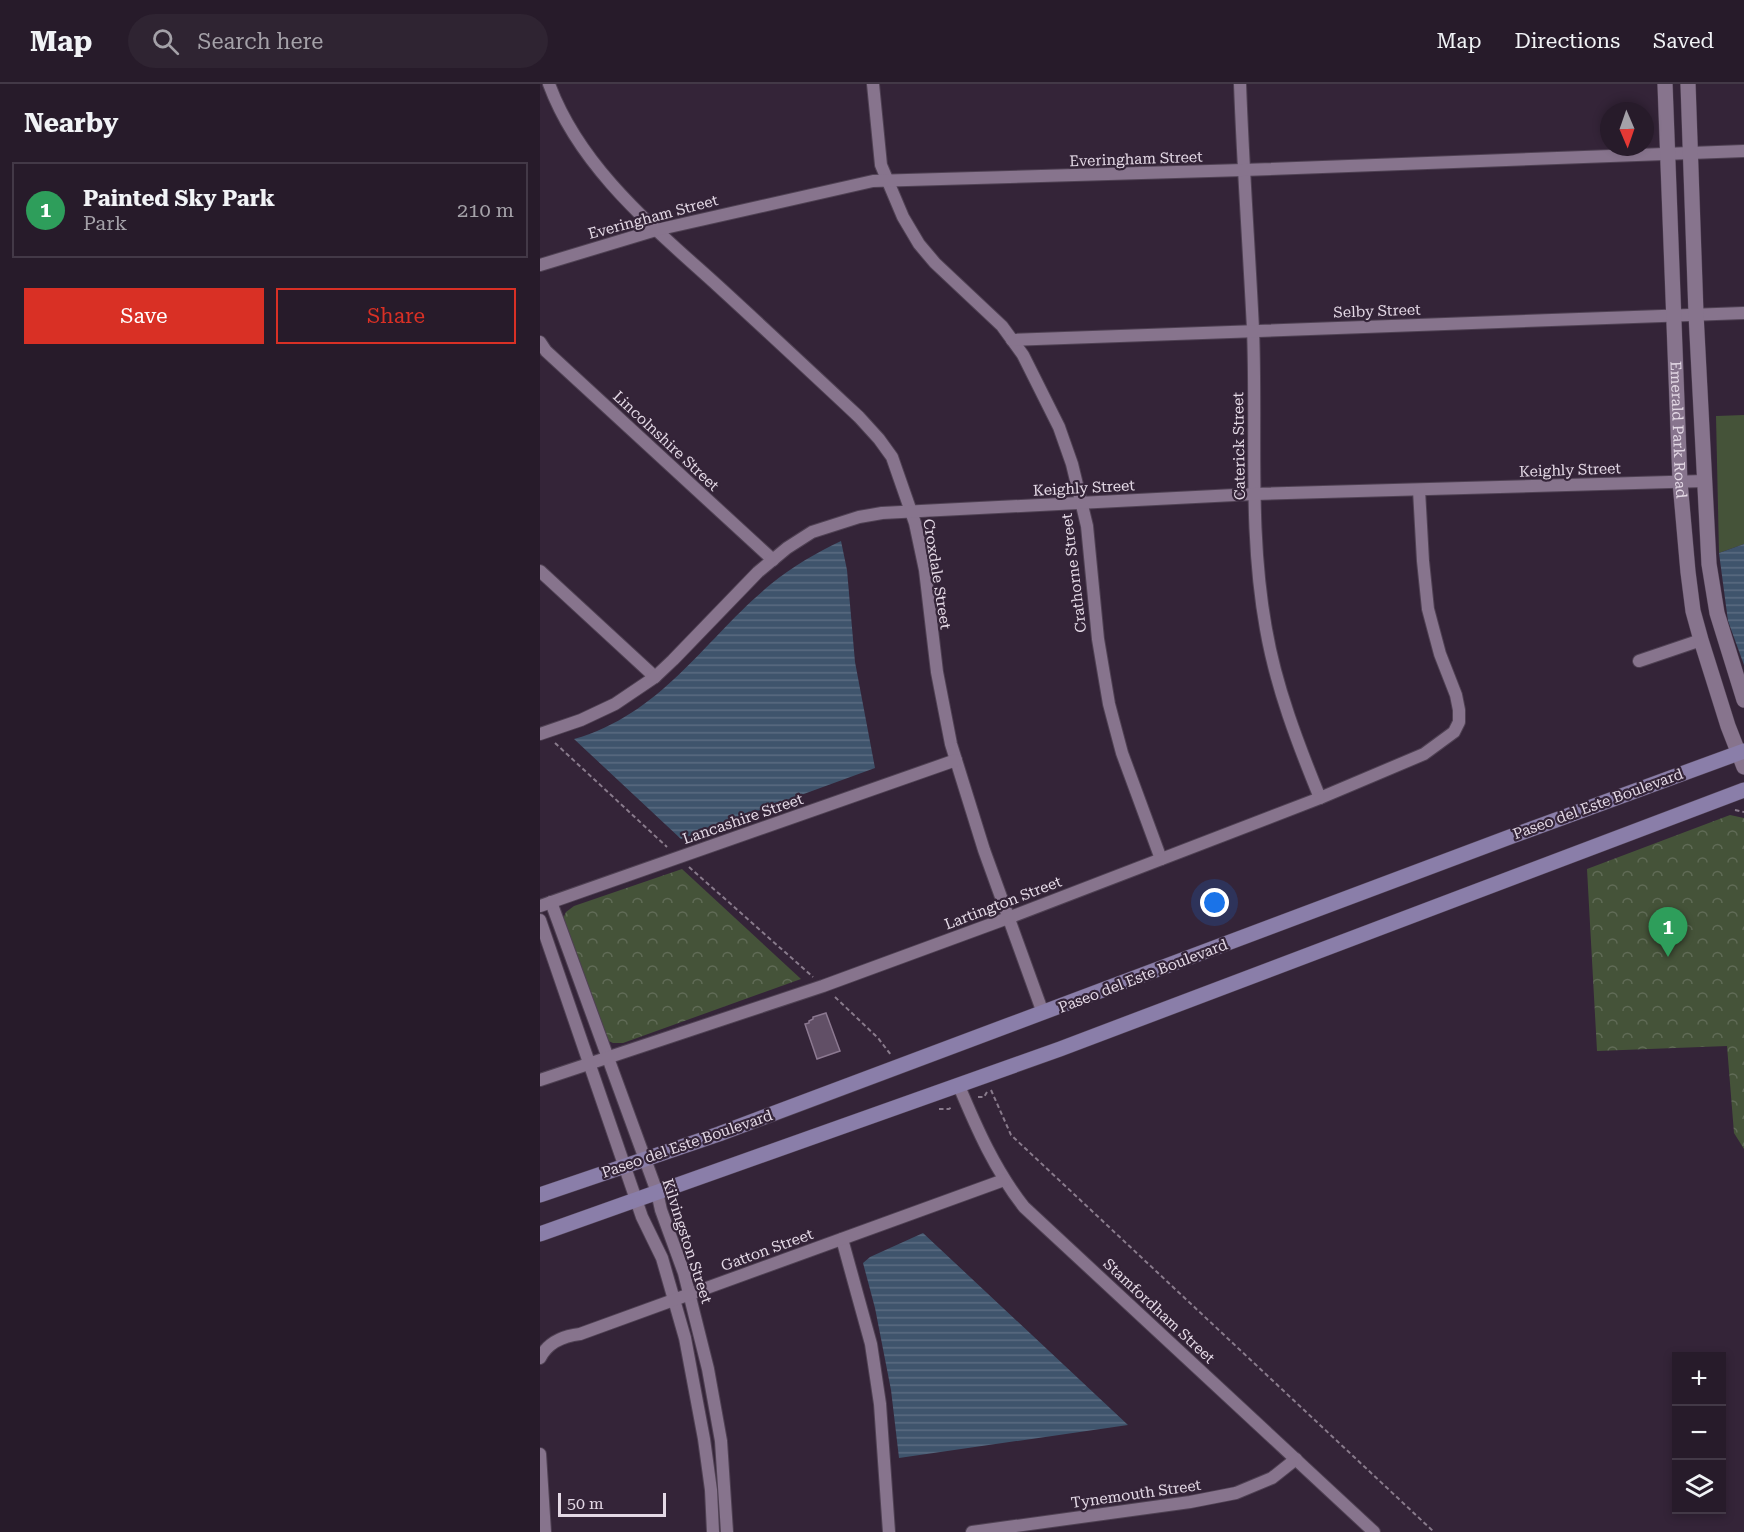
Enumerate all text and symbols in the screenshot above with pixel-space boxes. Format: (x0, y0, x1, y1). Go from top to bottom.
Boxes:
search box (128, 14, 548, 68)
text: Map (30, 25, 92, 58)
icon: search (149, 25, 182, 58)
text: Search here (197, 29, 323, 54)
text: Map (1437, 29, 1481, 53)
text: Directions (1514, 29, 1620, 53)
text: Saved (1653, 29, 1714, 53)
north arrow (1600, 102, 1654, 156)
text: Nearby (24, 108, 118, 138)
street label: Everingham Street (1069, 148, 1203, 170)
text: Painted Sky Park (83, 186, 275, 211)
street label: Everingham Street (586, 191, 720, 243)
text: 1 (40, 198, 51, 222)
text: 210 m (457, 198, 514, 222)
text: Park (83, 211, 127, 235)
button: Save (24, 288, 264, 344)
button: Share (276, 288, 516, 344)
street label: Selby Street (1333, 300, 1421, 322)
street label: Emerald Park Road (1666, 361, 1690, 500)
street label: Lincolnshire Street (609, 387, 723, 495)
street label: Caterick Street (1229, 391, 1249, 500)
street label: Keighly Street (1519, 459, 1622, 481)
street label: Keighly Street (1033, 476, 1136, 500)
street label: Crathorne Street (1058, 512, 1090, 634)
street label: Croxdale Street (919, 517, 955, 631)
street label: Paseo del Este Boulevard (1510, 765, 1686, 843)
street label: Lancashire Street (680, 790, 806, 848)
street label: Lartington Street (942, 872, 1064, 934)
your location (1200, 888, 1229, 917)
pin: 1 (1648, 908, 1688, 957)
street label: Paseo del Este Boulevard (1056, 935, 1231, 1017)
street label: Paseo del Este Boulevard (599, 1106, 775, 1182)
street label: Kilvingston Street (658, 1176, 716, 1306)
street label: Gatton Street (718, 1225, 816, 1275)
street label: Stamfordham Street (1100, 1255, 1219, 1367)
map controls (1672, 1352, 1726, 1514)
button: + (1672, 1352, 1726, 1406)
button: − (1672, 1406, 1726, 1460)
button: layers (1672, 1460, 1726, 1514)
street label: Tynemouth Street (1070, 1476, 1203, 1512)
scale bar (558, 1490, 666, 1518)
text: 50 m (567, 1494, 604, 1513)

